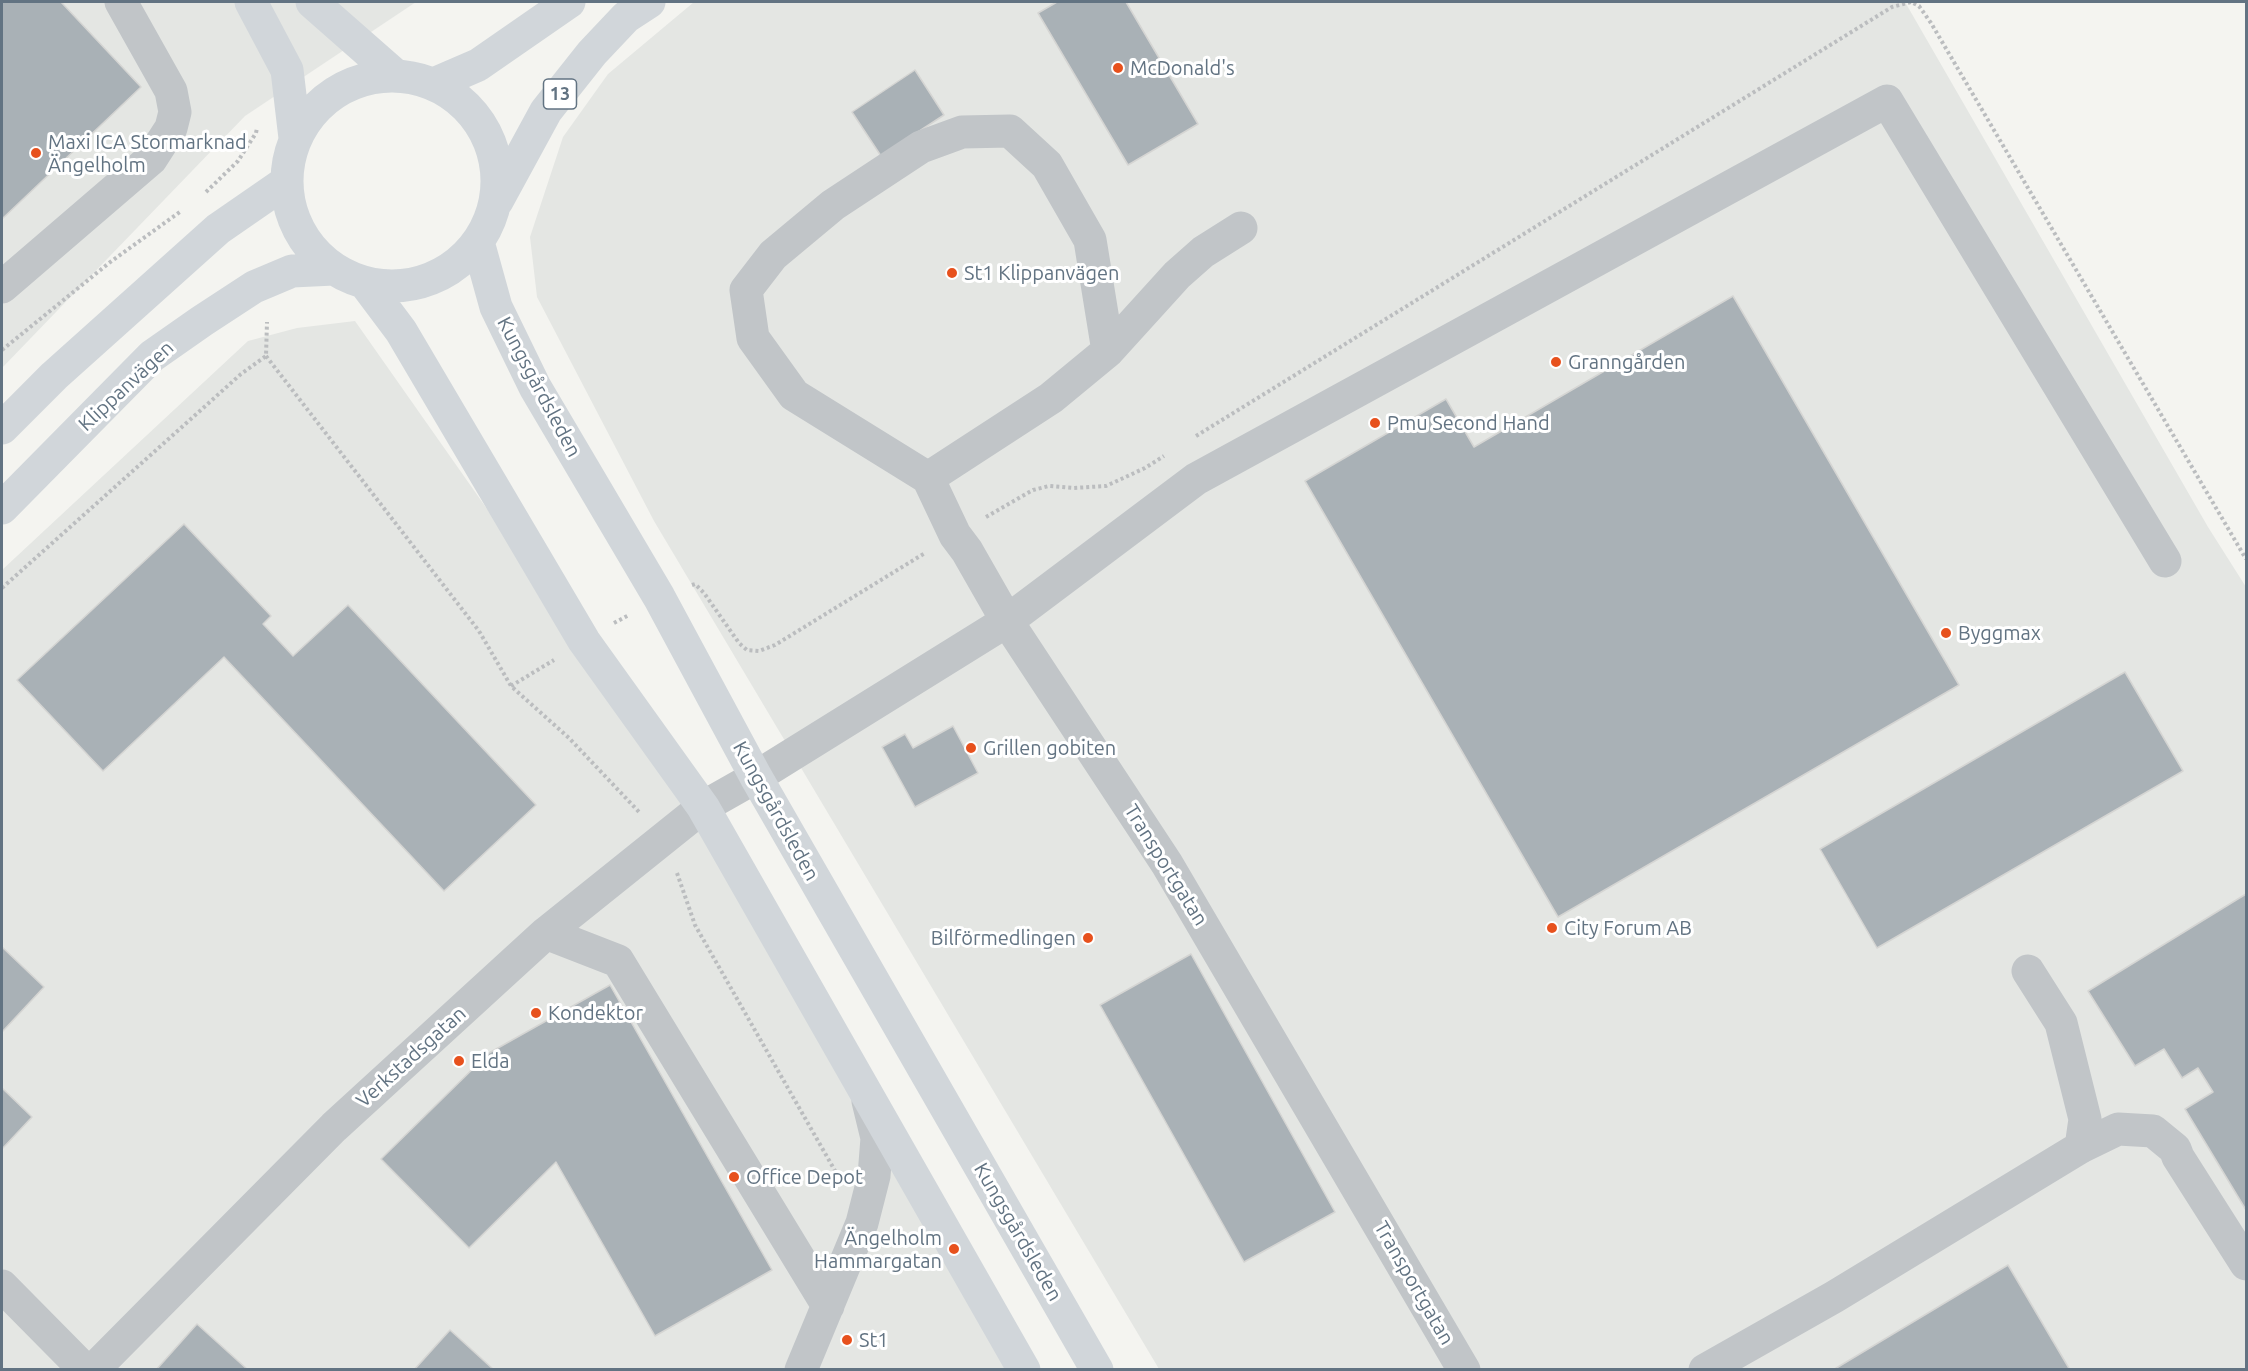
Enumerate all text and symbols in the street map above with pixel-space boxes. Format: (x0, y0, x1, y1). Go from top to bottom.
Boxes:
place label: McDonald's (1130, 56, 1235, 80)
marker: McDonald's (1111, 61, 1125, 75)
road number: 13 (544, 79, 576, 109)
place label: Maxi ICA Stormarknad Ängelholm (48, 130, 247, 177)
marker: Maxi ICA Stormarknad Ängelholm (29, 146, 43, 160)
place label: St1 Klippanvägen (964, 261, 1120, 285)
marker: St1 Klippanvägen (945, 266, 959, 280)
street label: Kungsgårdsleden (492, 313, 586, 461)
street label: Klippanvägen (73, 336, 179, 436)
place label: Granngården (1568, 350, 1685, 374)
marker: Granngården (1549, 355, 1563, 369)
place label: Pmu Second Hand (1387, 411, 1550, 435)
marker: Pmu Second Hand (1368, 416, 1382, 430)
place label: Byggmax (1958, 621, 2041, 645)
marker: Byggmax (1939, 626, 1953, 640)
place label: Grillen gobiten (983, 736, 1116, 760)
street label: Kungsgårdsleden (728, 737, 824, 885)
marker: Grillen gobiten (964, 741, 978, 755)
street label: Transportgatan (1119, 800, 1213, 930)
place label: City Forum AB (1564, 916, 1692, 940)
marker: City Forum AB (1545, 921, 1559, 935)
place label: Bilförmedlingen (931, 926, 1076, 950)
marker: Bilförmedlingen (1081, 931, 1095, 945)
place label: Kondektor (548, 1001, 643, 1025)
street label: Verkstadsgatan (351, 1002, 471, 1112)
marker: Kondektor (529, 1006, 543, 1020)
place label: Elda (471, 1049, 509, 1073)
marker: Elda (452, 1054, 466, 1068)
street label: Kungsgårdsleden (969, 1159, 1067, 1305)
place label: Office Depot (746, 1165, 863, 1189)
marker: Office Depot (727, 1170, 741, 1184)
street label: Transportgatan (1369, 1217, 1459, 1349)
place label: Ängelholm Hammargatan (814, 1226, 942, 1273)
marker: Ängelholm Hammargatan (947, 1242, 961, 1256)
place label: St1 (859, 1328, 889, 1352)
marker: St1 (840, 1333, 854, 1347)

